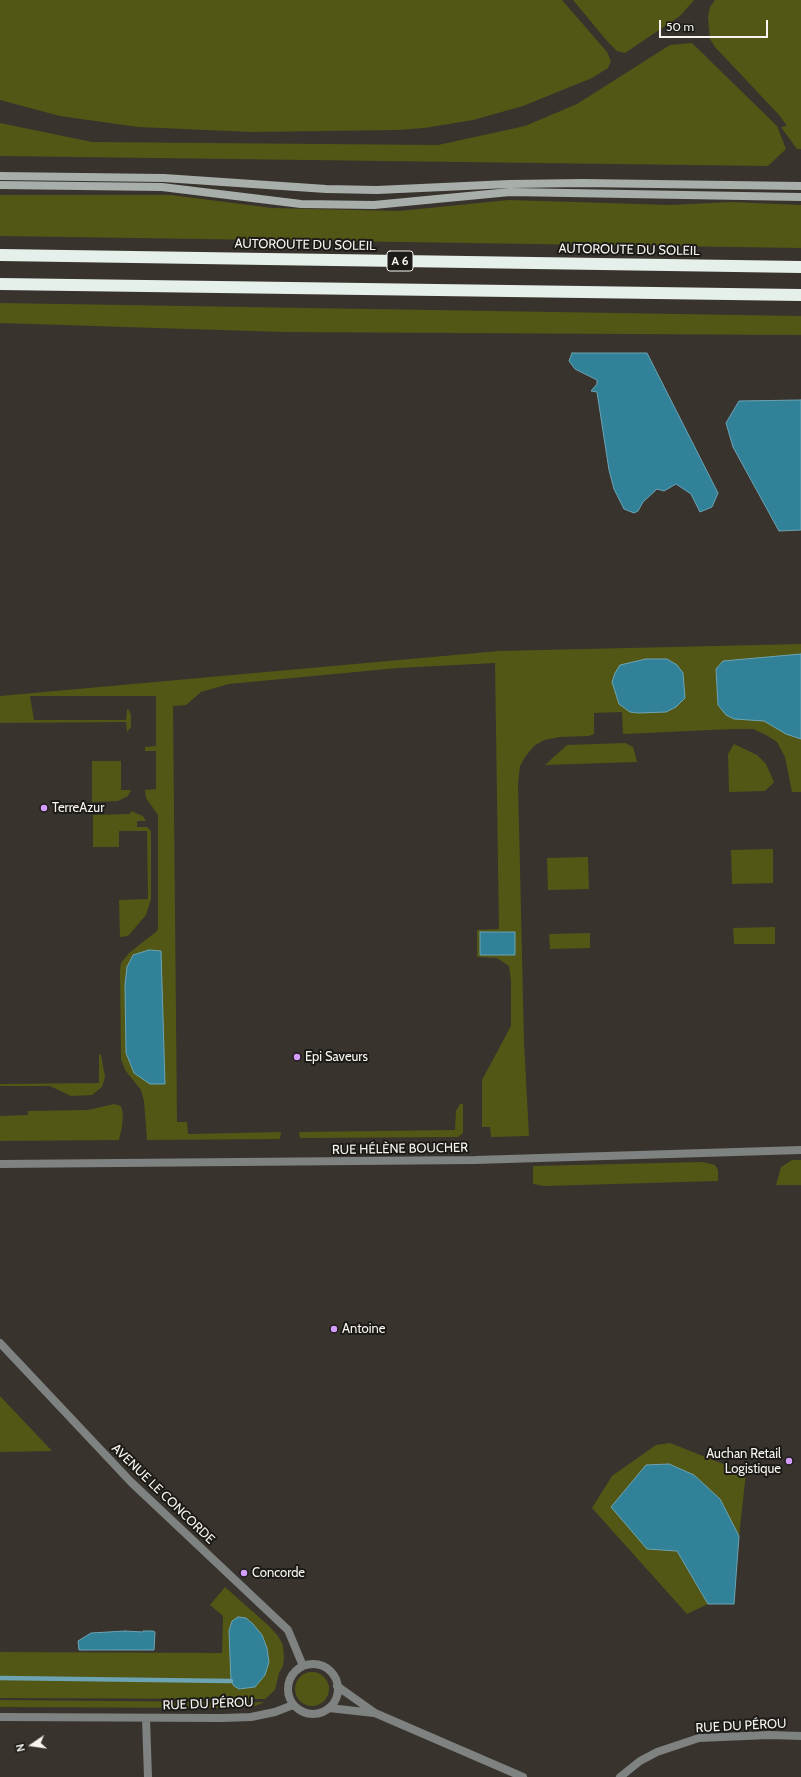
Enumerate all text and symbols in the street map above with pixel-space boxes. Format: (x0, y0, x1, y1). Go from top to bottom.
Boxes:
scale bar (661, 12, 770, 38)
text: 50 m (666, 19, 694, 34)
street label: AUTOROUTE DU SOLEIL (234, 236, 376, 254)
street label: AUTOROUTE DU SOLEIL (558, 241, 700, 259)
road number: A 6 (387, 251, 413, 271)
place label: TerreAzur (52, 800, 104, 816)
marker: TerreAzur (39, 803, 49, 813)
place label: Epi Saveurs (305, 1049, 368, 1065)
marker: Epi Saveurs (292, 1052, 302, 1062)
street label: RUE HÉLÈNE BOUCHER (332, 1140, 468, 1158)
place label: Antoine (342, 1321, 385, 1337)
marker: Antoine (329, 1324, 339, 1334)
street label: AVENUE LE CONCORDE (108, 1441, 218, 1547)
place label: Auchan Retail Logistique (706, 1446, 781, 1477)
marker: Auchan Retail Logistique (784, 1456, 794, 1466)
place label: Concorde (252, 1565, 305, 1581)
marker: Concorde (239, 1568, 249, 1578)
street label: RUE DU PÉROU (162, 1695, 254, 1713)
street label: RUE DU PÉROU (695, 1716, 787, 1736)
north arrow (12, 1725, 52, 1765)
text: N (13, 1742, 28, 1753)

